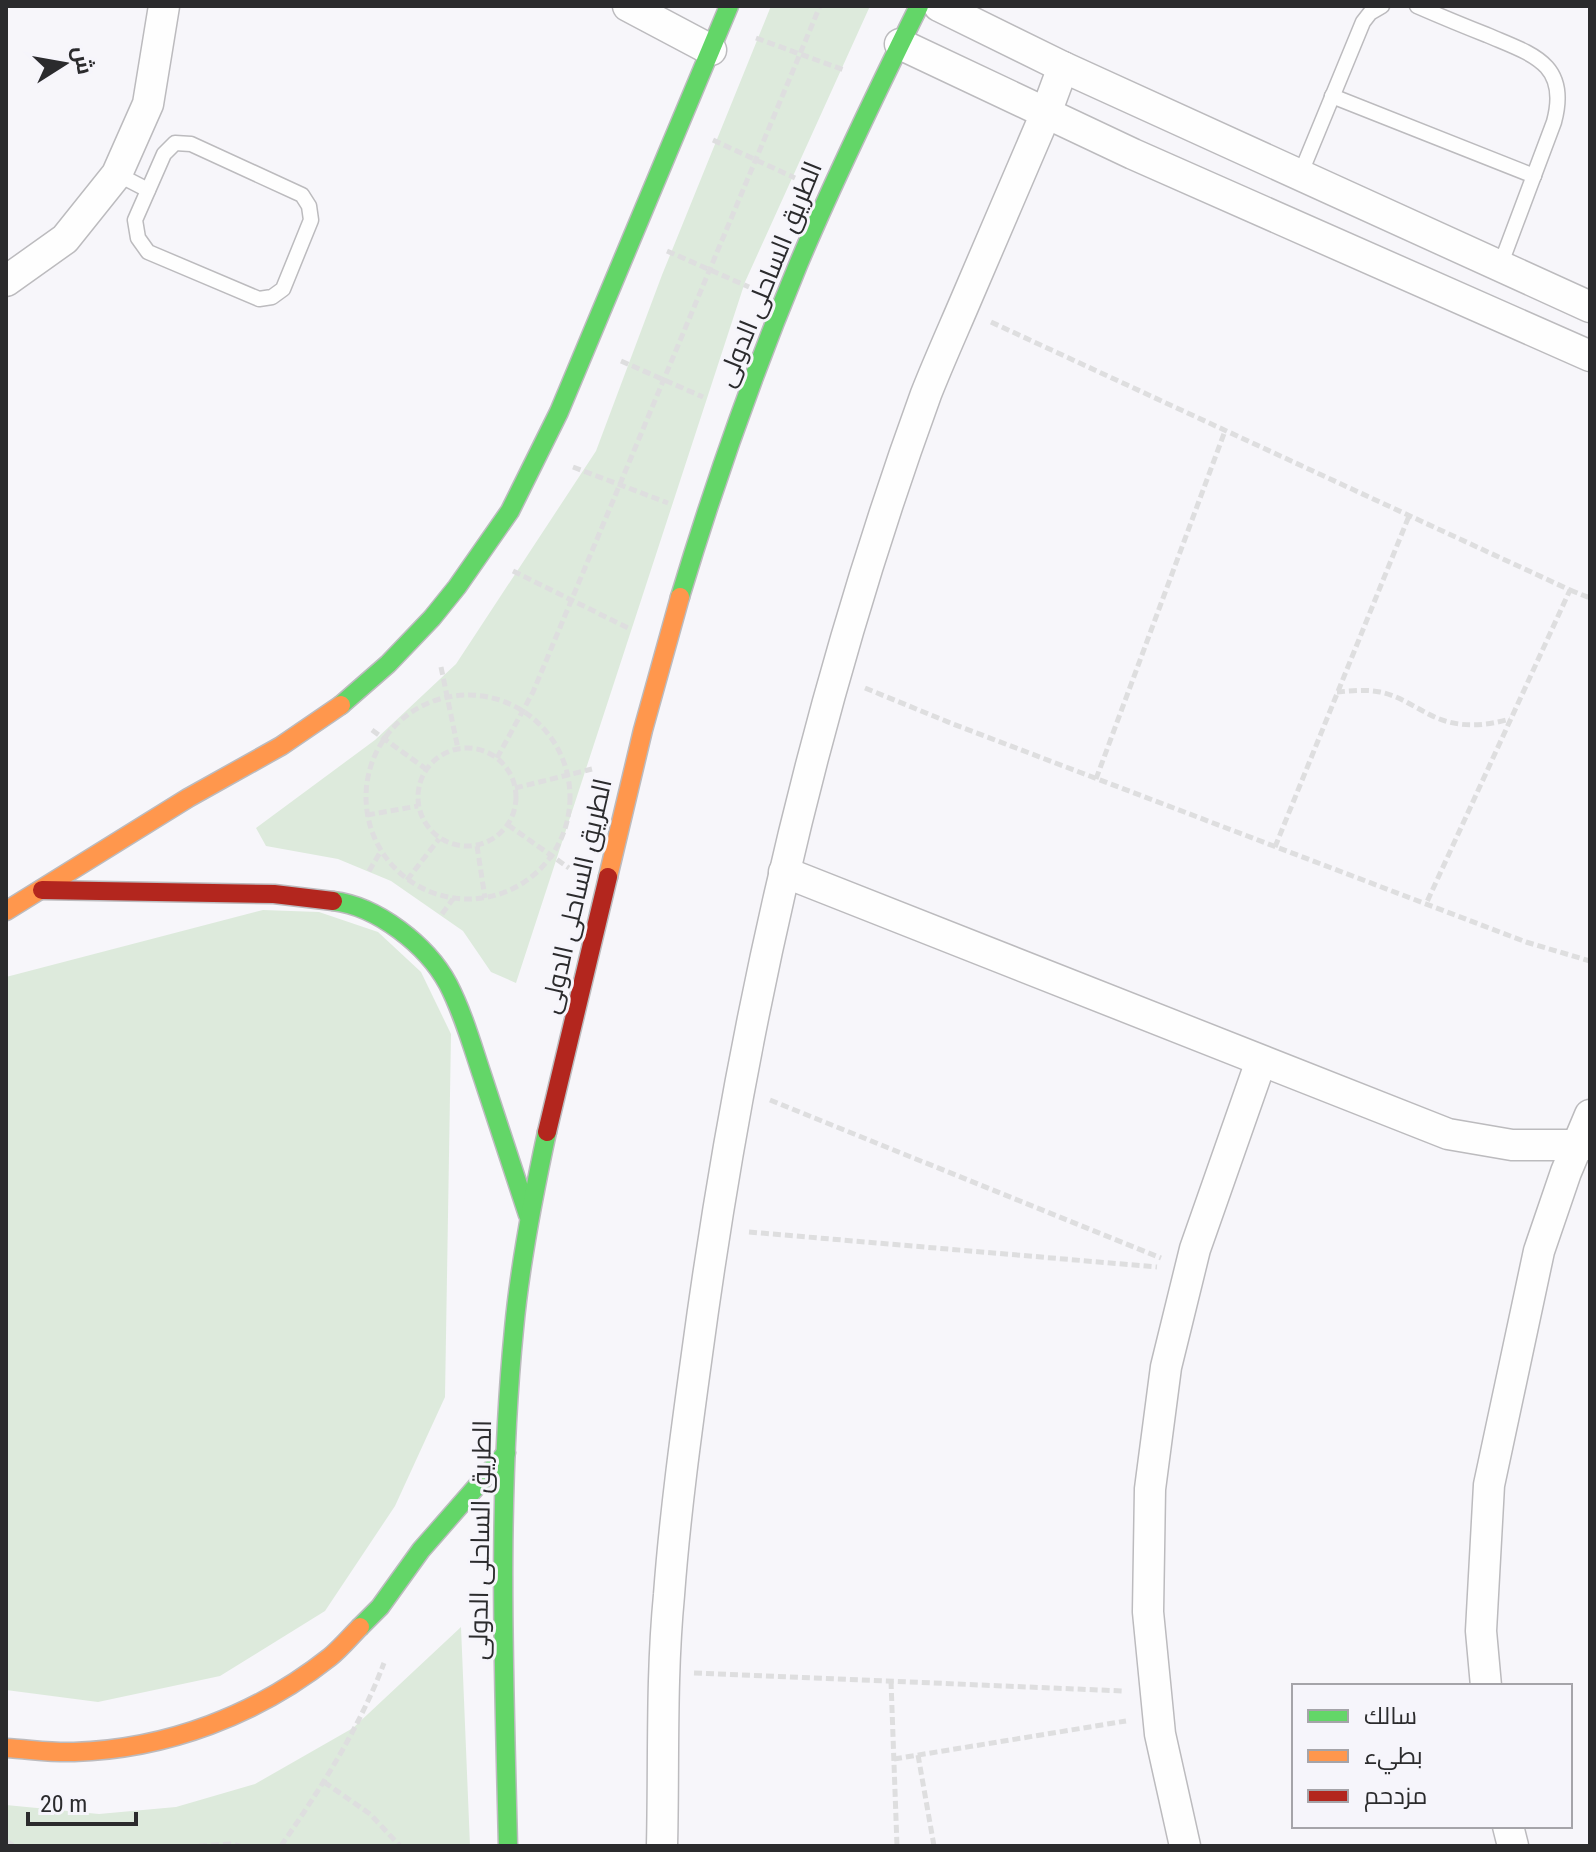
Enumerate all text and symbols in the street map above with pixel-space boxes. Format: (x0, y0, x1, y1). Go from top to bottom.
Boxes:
north arrow (24, 24, 104, 104)
text: ش (67, 44, 98, 77)
street label: الطريق الساحلى الدولى (710, 157, 829, 391)
street label: الطريق الساحلى الدولى (534, 776, 619, 1017)
street label: الطريق الساحلى الدولى (463, 1420, 498, 1660)
legend (1292, 1684, 1572, 1828)
text: سالك (1364, 1702, 1417, 1730)
text: بطيء (1364, 1742, 1423, 1775)
scale bar (28, 1776, 136, 1826)
text: مزدحم (1364, 1782, 1427, 1812)
text: 20 m (40, 1790, 87, 1818)

